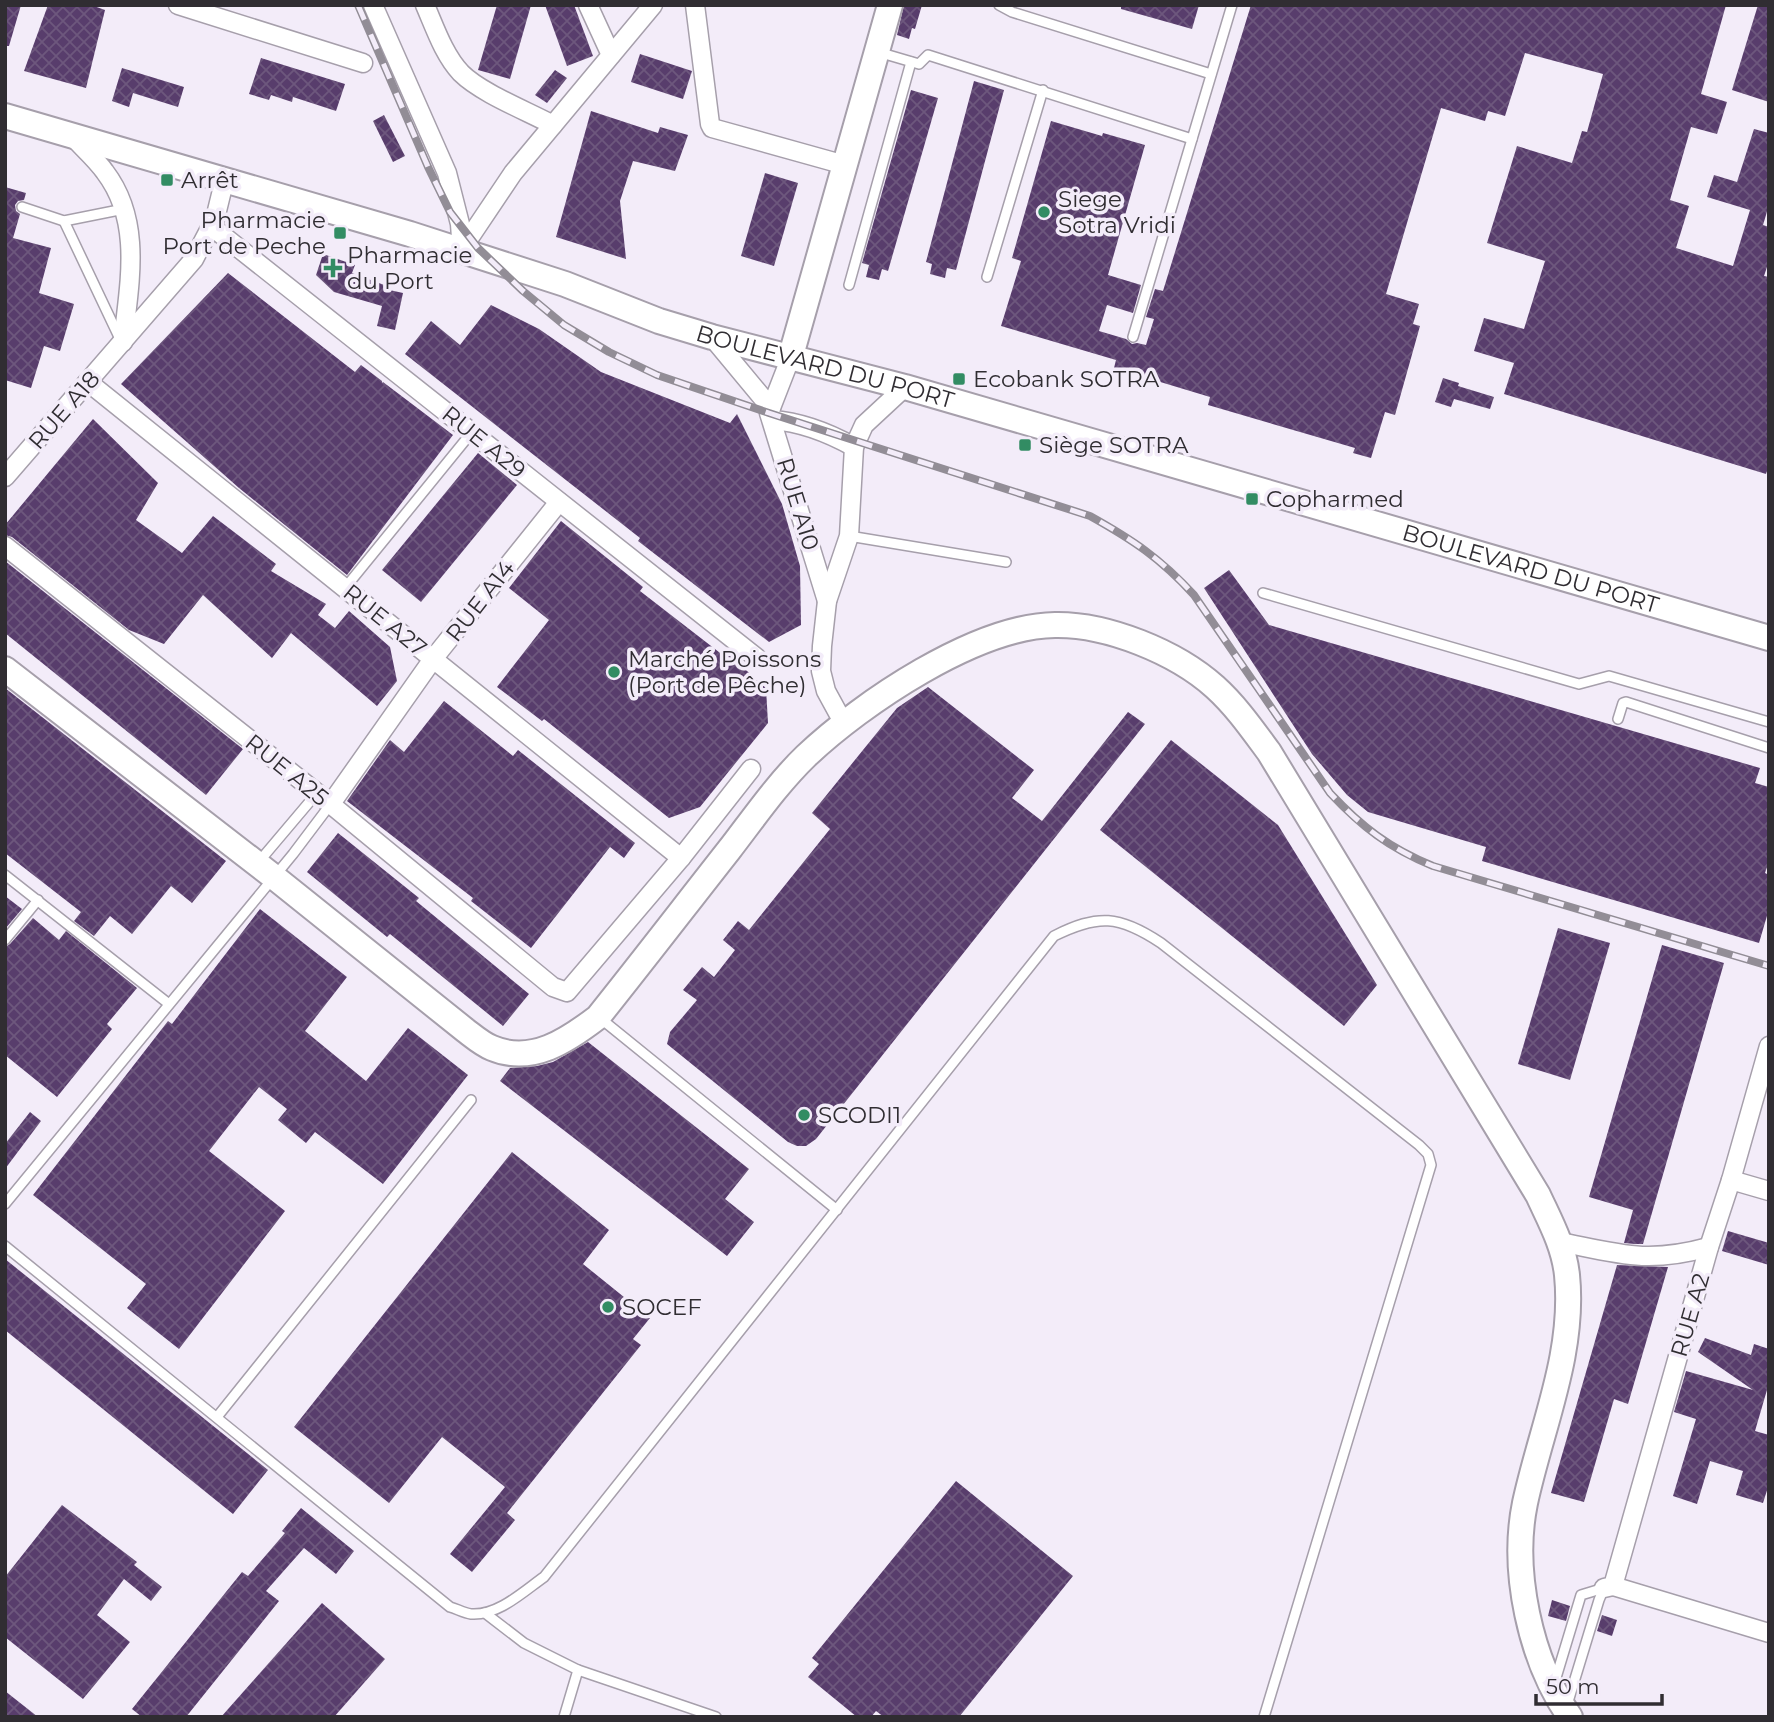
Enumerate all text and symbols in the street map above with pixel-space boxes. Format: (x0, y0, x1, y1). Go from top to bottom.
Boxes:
place label: Arrêt (181, 166, 239, 194)
marker: Arrêt (159, 172, 175, 188)
place label: Siege Sotra Vridi (1058, 185, 1176, 239)
marker: Siege Sotra Vridi (1036, 204, 1052, 220)
place label: Pharmacie Port de Peche (163, 206, 326, 260)
marker: Pharmacie Port de Peche (332, 225, 348, 241)
place label: Pharmacie du Port (347, 241, 473, 295)
marker: Pharmacie du Port (325, 260, 341, 276)
street label: BOULEVARD DU PORT (693, 319, 958, 415)
street label: RUE A18 (22, 365, 106, 455)
place label: Ecobank SOTRA (973, 365, 1160, 393)
marker: Ecobank SOTRA (951, 371, 967, 387)
street label: RUE A29 (436, 400, 532, 484)
place label: Siège SOTRA (1039, 431, 1189, 459)
marker: Siège SOTRA (1017, 437, 1033, 453)
street label: RUE A10 (771, 454, 825, 554)
place label: Copharmed (1266, 485, 1404, 513)
marker: Copharmed (1244, 491, 1260, 507)
street label: BOULEVARD DU PORT (1399, 518, 1663, 619)
street label: RUE A14 (440, 555, 520, 647)
street label: RUE A27 (338, 578, 432, 662)
place label: Marché Poissons (Port de Pêche) (628, 645, 821, 699)
marker: Marché Poissons (Port de Pêche) (606, 664, 622, 680)
street label: RUE A25 (240, 728, 334, 812)
place label: SCODI1 (818, 1101, 901, 1129)
marker: SCODI1 (796, 1107, 812, 1123)
street label: RUE A2 (1665, 1270, 1715, 1360)
place label: SOCEF (622, 1293, 702, 1321)
marker: SOCEF (600, 1299, 616, 1315)
scale bar (1536, 1662, 1662, 1706)
text: 50 m (1546, 1674, 1600, 1699)

